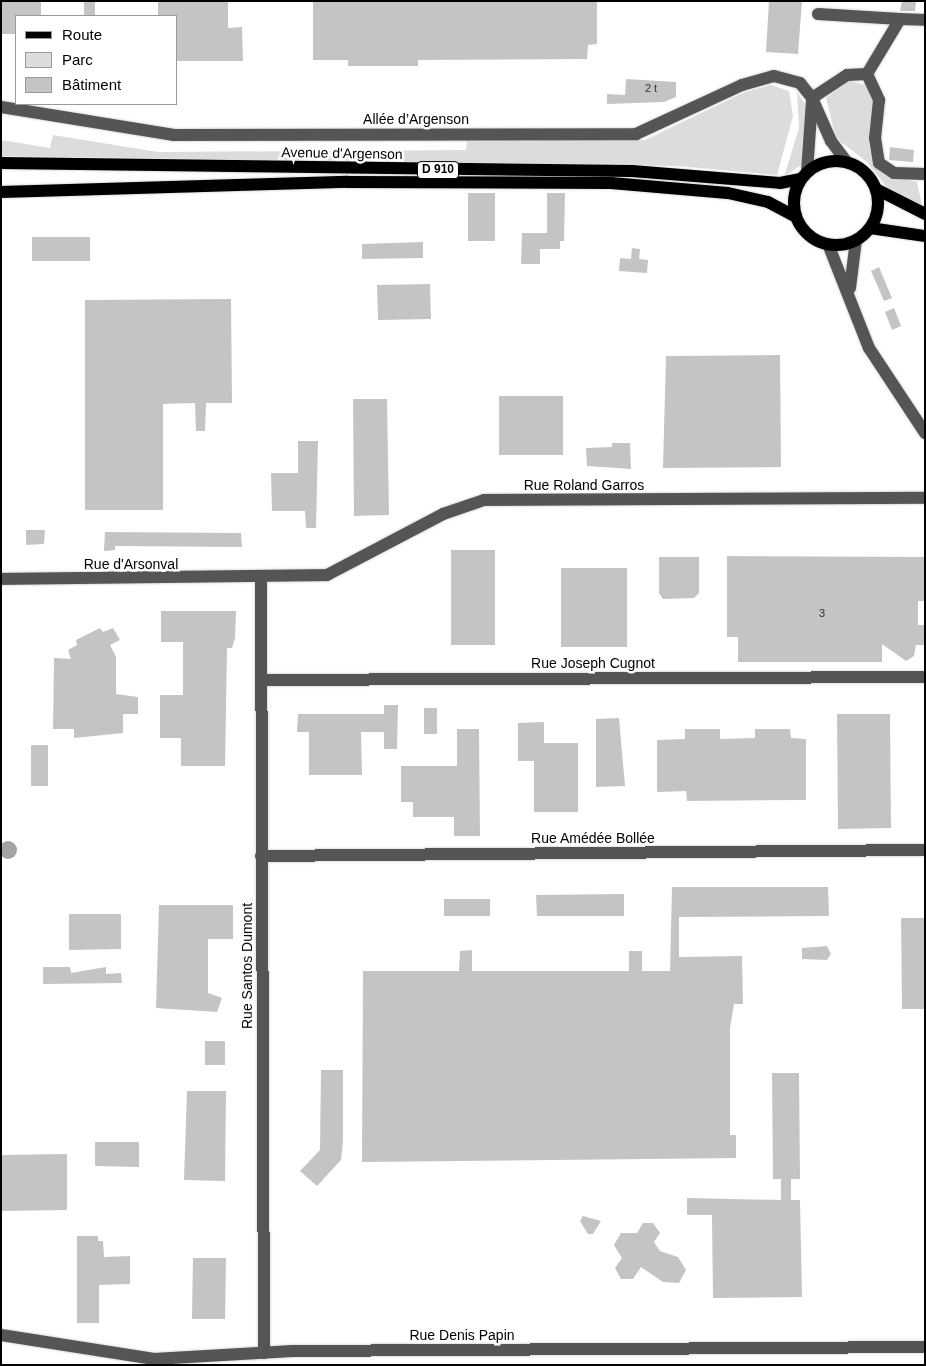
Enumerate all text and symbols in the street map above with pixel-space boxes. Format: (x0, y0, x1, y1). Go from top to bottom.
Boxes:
legend (15, 15, 178, 105)
text: Route (62, 26, 102, 43)
text: Parc (62, 51, 93, 68)
text: Bâtiment (62, 76, 121, 93)
house number: 2 t (645, 81, 657, 95)
street label: Allée d’Argenson (363, 111, 469, 127)
street label: Avenue d'Argenson (281, 144, 403, 162)
road number: D 910 (417, 160, 459, 180)
street label: Rue Roland Garros (524, 477, 644, 493)
street label: Rue d'Arsonval (84, 556, 178, 572)
house number: 3 (819, 606, 825, 620)
street label: Rue Joseph Cugnot (531, 655, 655, 671)
street label: Rue Amédée Bollée (531, 830, 655, 846)
street label: Rue Santos Dumont (239, 903, 255, 1029)
street label: Rue Denis Papin (409, 1327, 515, 1343)

